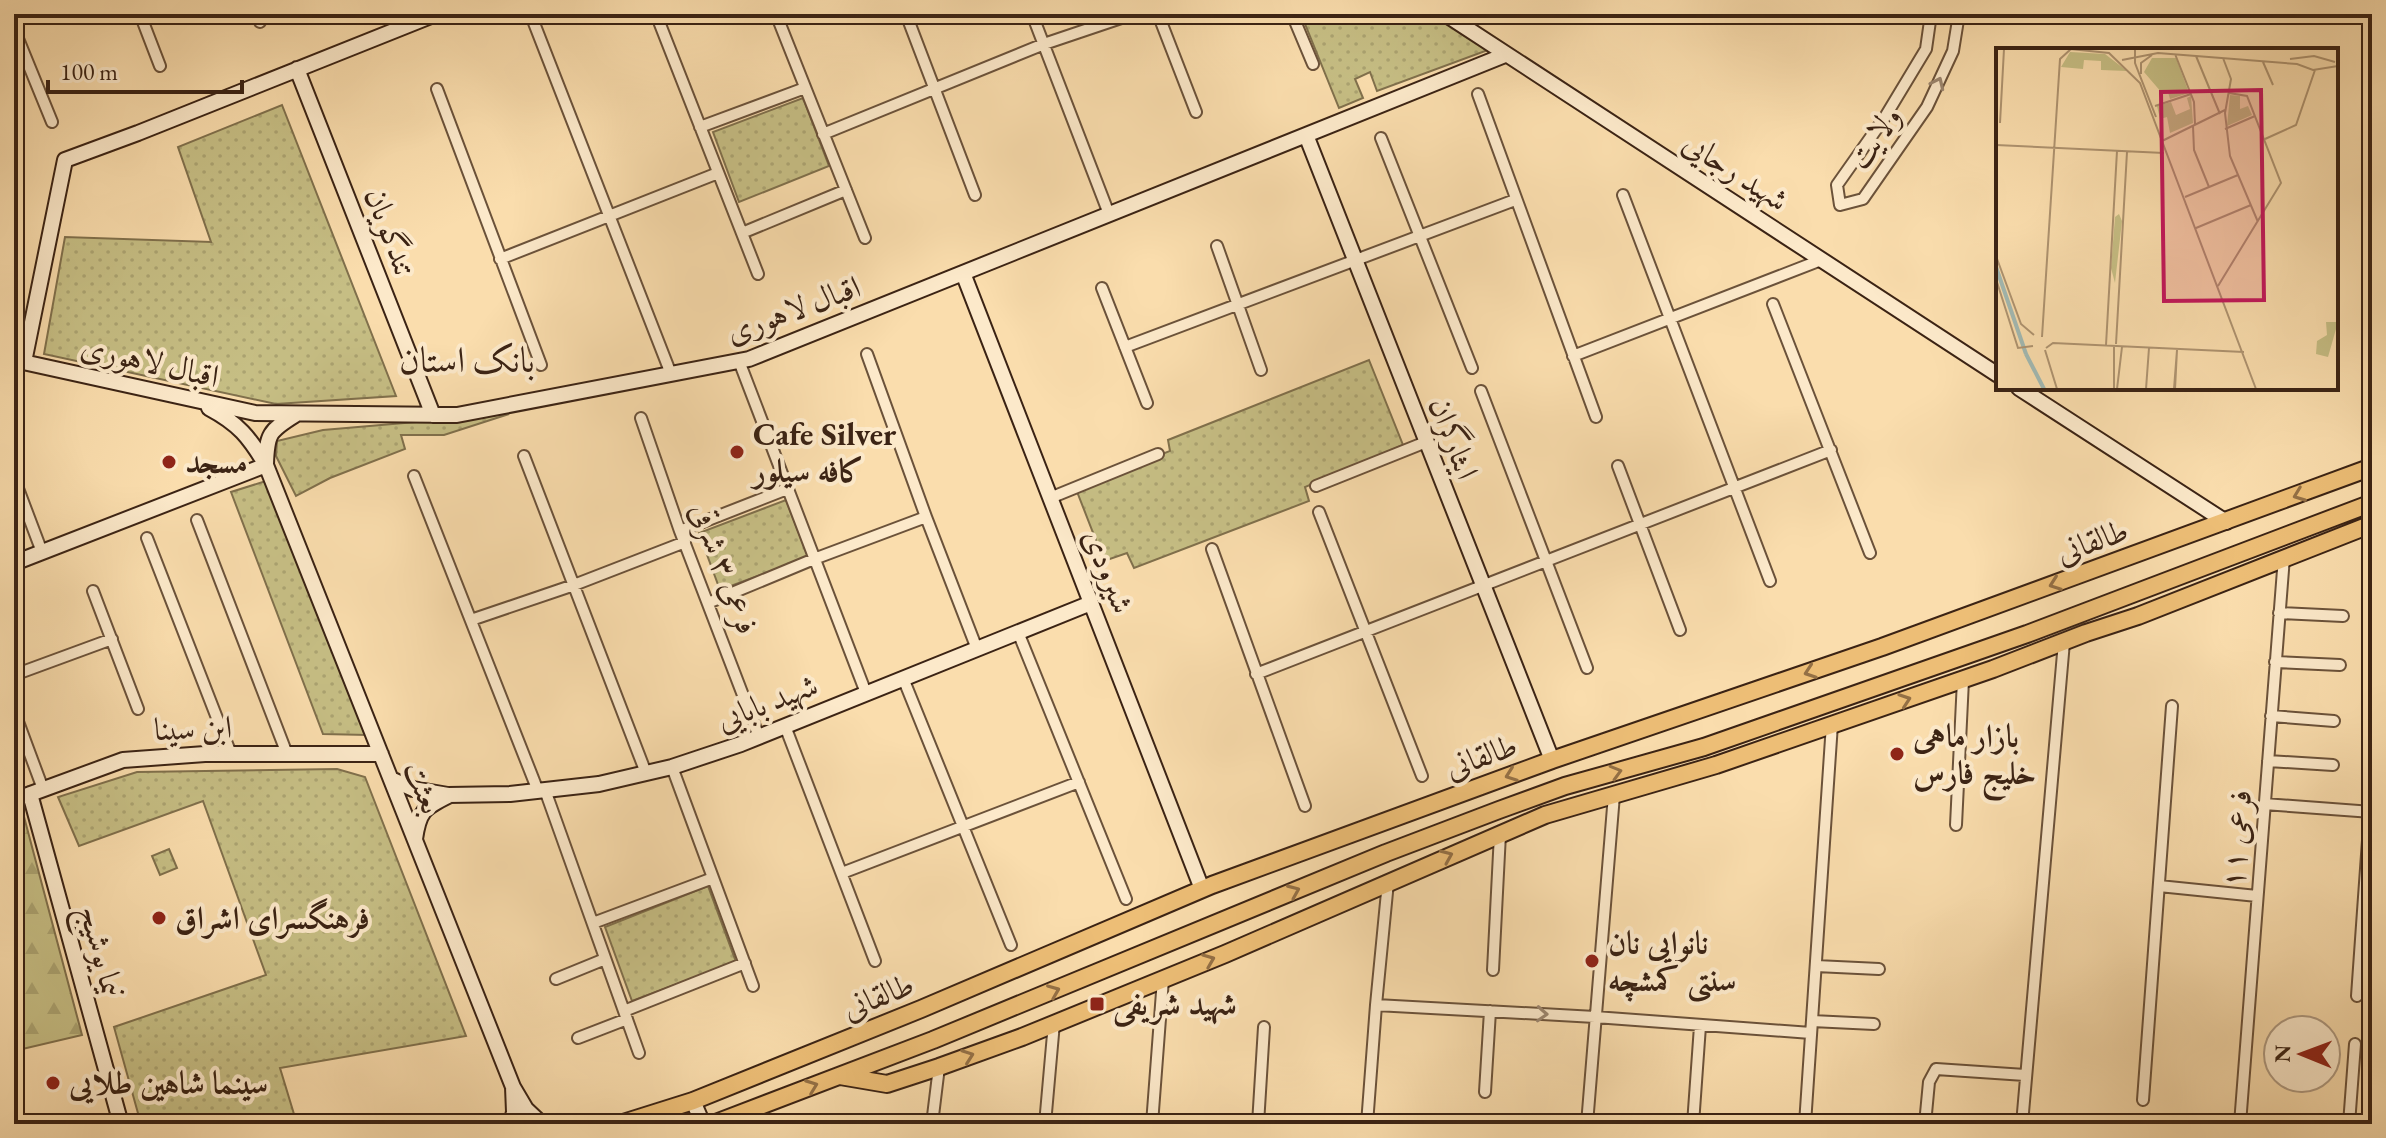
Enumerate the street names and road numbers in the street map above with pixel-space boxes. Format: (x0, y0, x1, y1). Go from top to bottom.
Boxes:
street label: ولایت (1837, 97, 1911, 177)
street label: شهید رجایی (1675, 121, 1797, 221)
street label: تندگویان (355, 181, 427, 283)
street label: اقبال لاهوری (720, 265, 866, 353)
street label: اقبال لاهوری (77, 325, 223, 397)
street label: ایثارگران (1419, 391, 1489, 485)
street label: فرعی ۳ شرقی (681, 496, 769, 640)
street label: طالقانی (2050, 509, 2134, 573)
street label: شیرودی (1074, 523, 1144, 619)
street label: شهید بابایی (710, 664, 824, 740)
street label: ابن سینا (153, 706, 233, 750)
street label: طالقانی (1439, 724, 1523, 788)
street label: بعثت (394, 754, 454, 820)
street label: فرعی ۱۱ (2211, 788, 2261, 890)
street label: نیما یوشیج (63, 900, 135, 1004)
street label: طالقانی (836, 963, 920, 1029)

